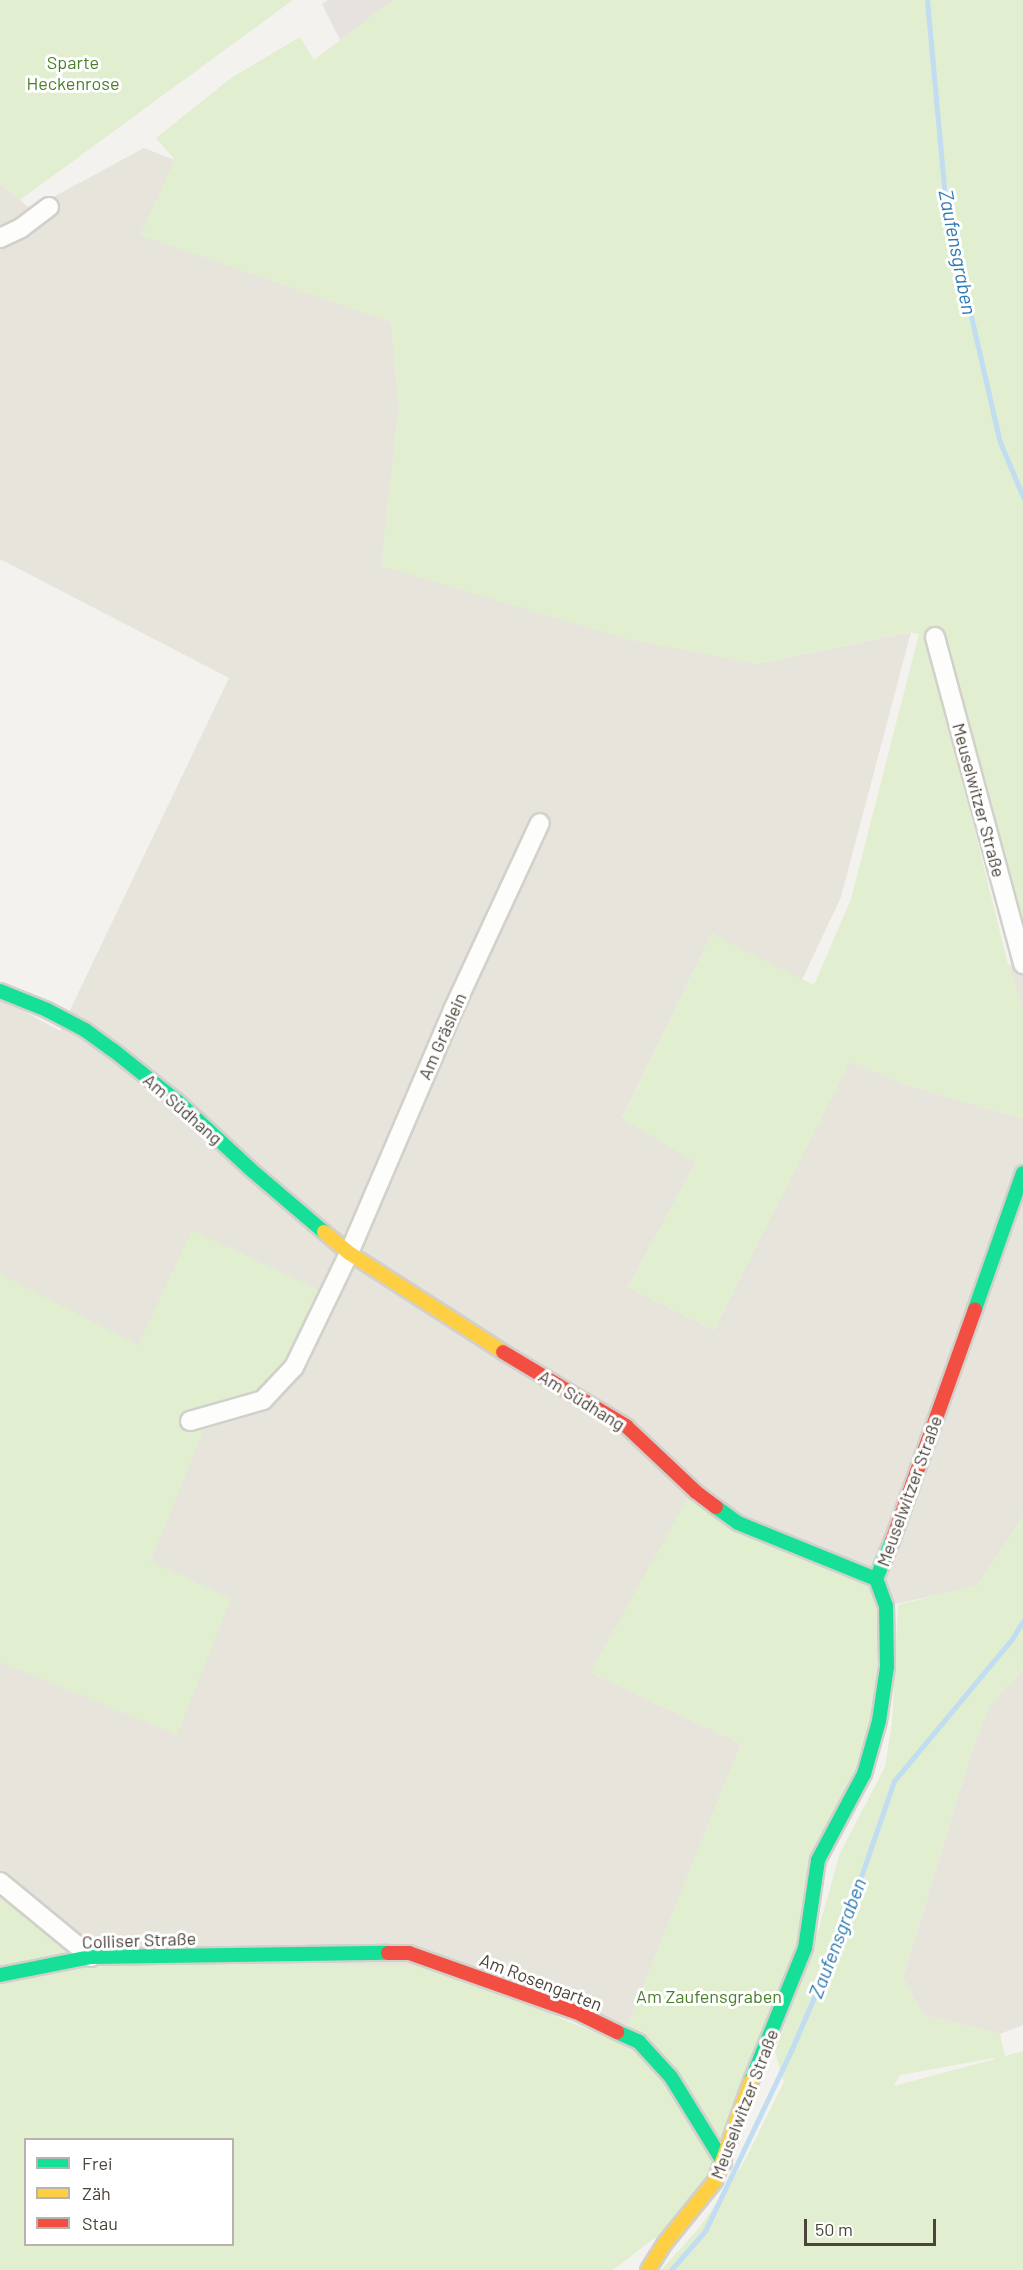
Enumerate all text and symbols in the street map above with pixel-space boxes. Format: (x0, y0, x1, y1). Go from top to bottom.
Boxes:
park label: Sparte Heckenrose (26, 52, 120, 94)
water label: Zaufensgraben (934, 187, 982, 317)
street label: Meuselwitzer Straße (948, 721, 1010, 879)
street label: Am Gräslein (413, 989, 471, 1083)
street label: Am Südhang (139, 1069, 227, 1149)
street label: Am Südhang (535, 1365, 629, 1435)
street label: Meuselwitzer Straße (872, 1413, 946, 1569)
water label: Zaufensgraben (803, 1875, 871, 2001)
street label: Colliser Straße (81, 1927, 197, 1953)
street label: Am Rosengarten (477, 1949, 605, 2015)
park label: Am Zaufensgraben (636, 1985, 782, 2007)
street label: Meuselwitzer Straße (705, 2026, 783, 2182)
legend (24, 2138, 234, 2246)
text: Frei (82, 2152, 113, 2174)
text: Zäh (82, 2182, 111, 2204)
scale bar (807, 2207, 939, 2245)
text: Stau (82, 2212, 118, 2234)
text: 50 m (815, 2218, 853, 2240)

